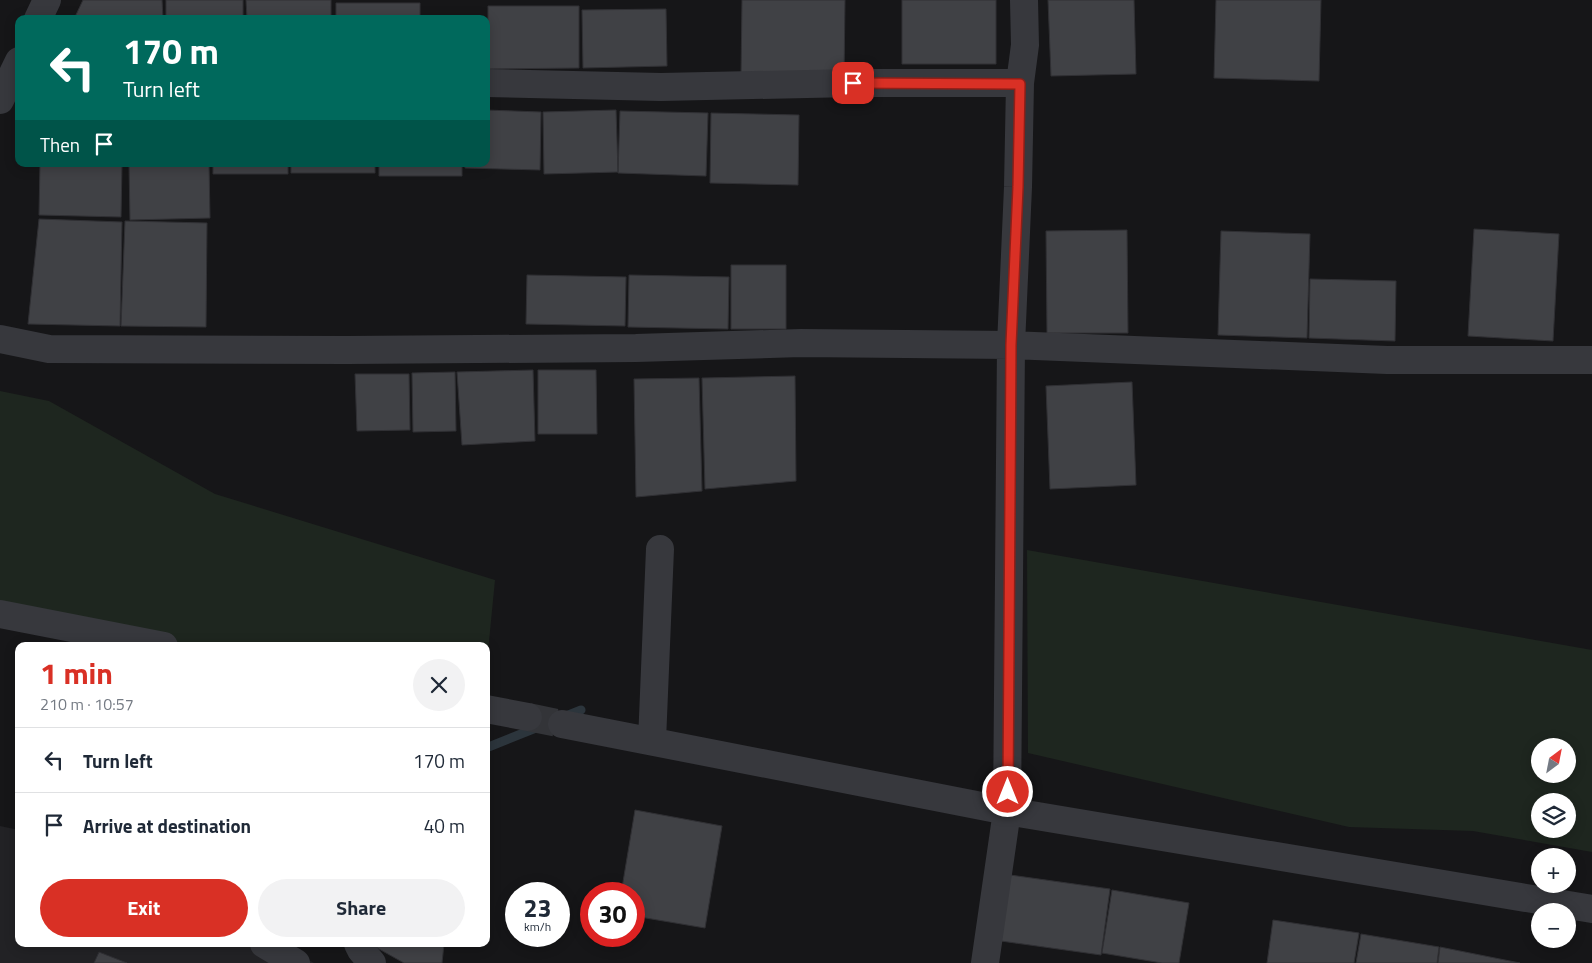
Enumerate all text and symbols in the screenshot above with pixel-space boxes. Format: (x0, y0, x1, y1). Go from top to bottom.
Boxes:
text: 170 m (123, 24, 219, 78)
icon: left (40, 35, 105, 100)
pin (832, 62, 874, 104)
icon: arrive (839, 69, 867, 97)
text: Turn left (123, 72, 200, 106)
text: Then (40, 130, 80, 159)
icon: arrive (90, 130, 118, 158)
text: 1 min (40, 650, 113, 696)
button: close (413, 659, 465, 711)
text: 210 m · 10:57 (40, 692, 134, 716)
north arrow (1531, 738, 1576, 782)
map controls (1531, 738, 1576, 948)
icon: left (40, 746, 68, 774)
text: Turn left (83, 746, 153, 775)
text: 170 m (413, 746, 465, 775)
position arrow (981, 765, 1033, 817)
button: layers (1531, 793, 1576, 838)
icon: arrive (40, 811, 68, 839)
text: Arrive at destination (83, 811, 251, 840)
text: 40 m (424, 811, 465, 840)
button: + (1531, 848, 1576, 893)
button: Exit (40, 879, 248, 937)
button: Share (258, 879, 465, 937)
speed limit sign: 30 (580, 882, 645, 947)
text: 23 (523, 889, 552, 927)
button: − (1531, 903, 1576, 948)
text: km/h (524, 917, 551, 936)

